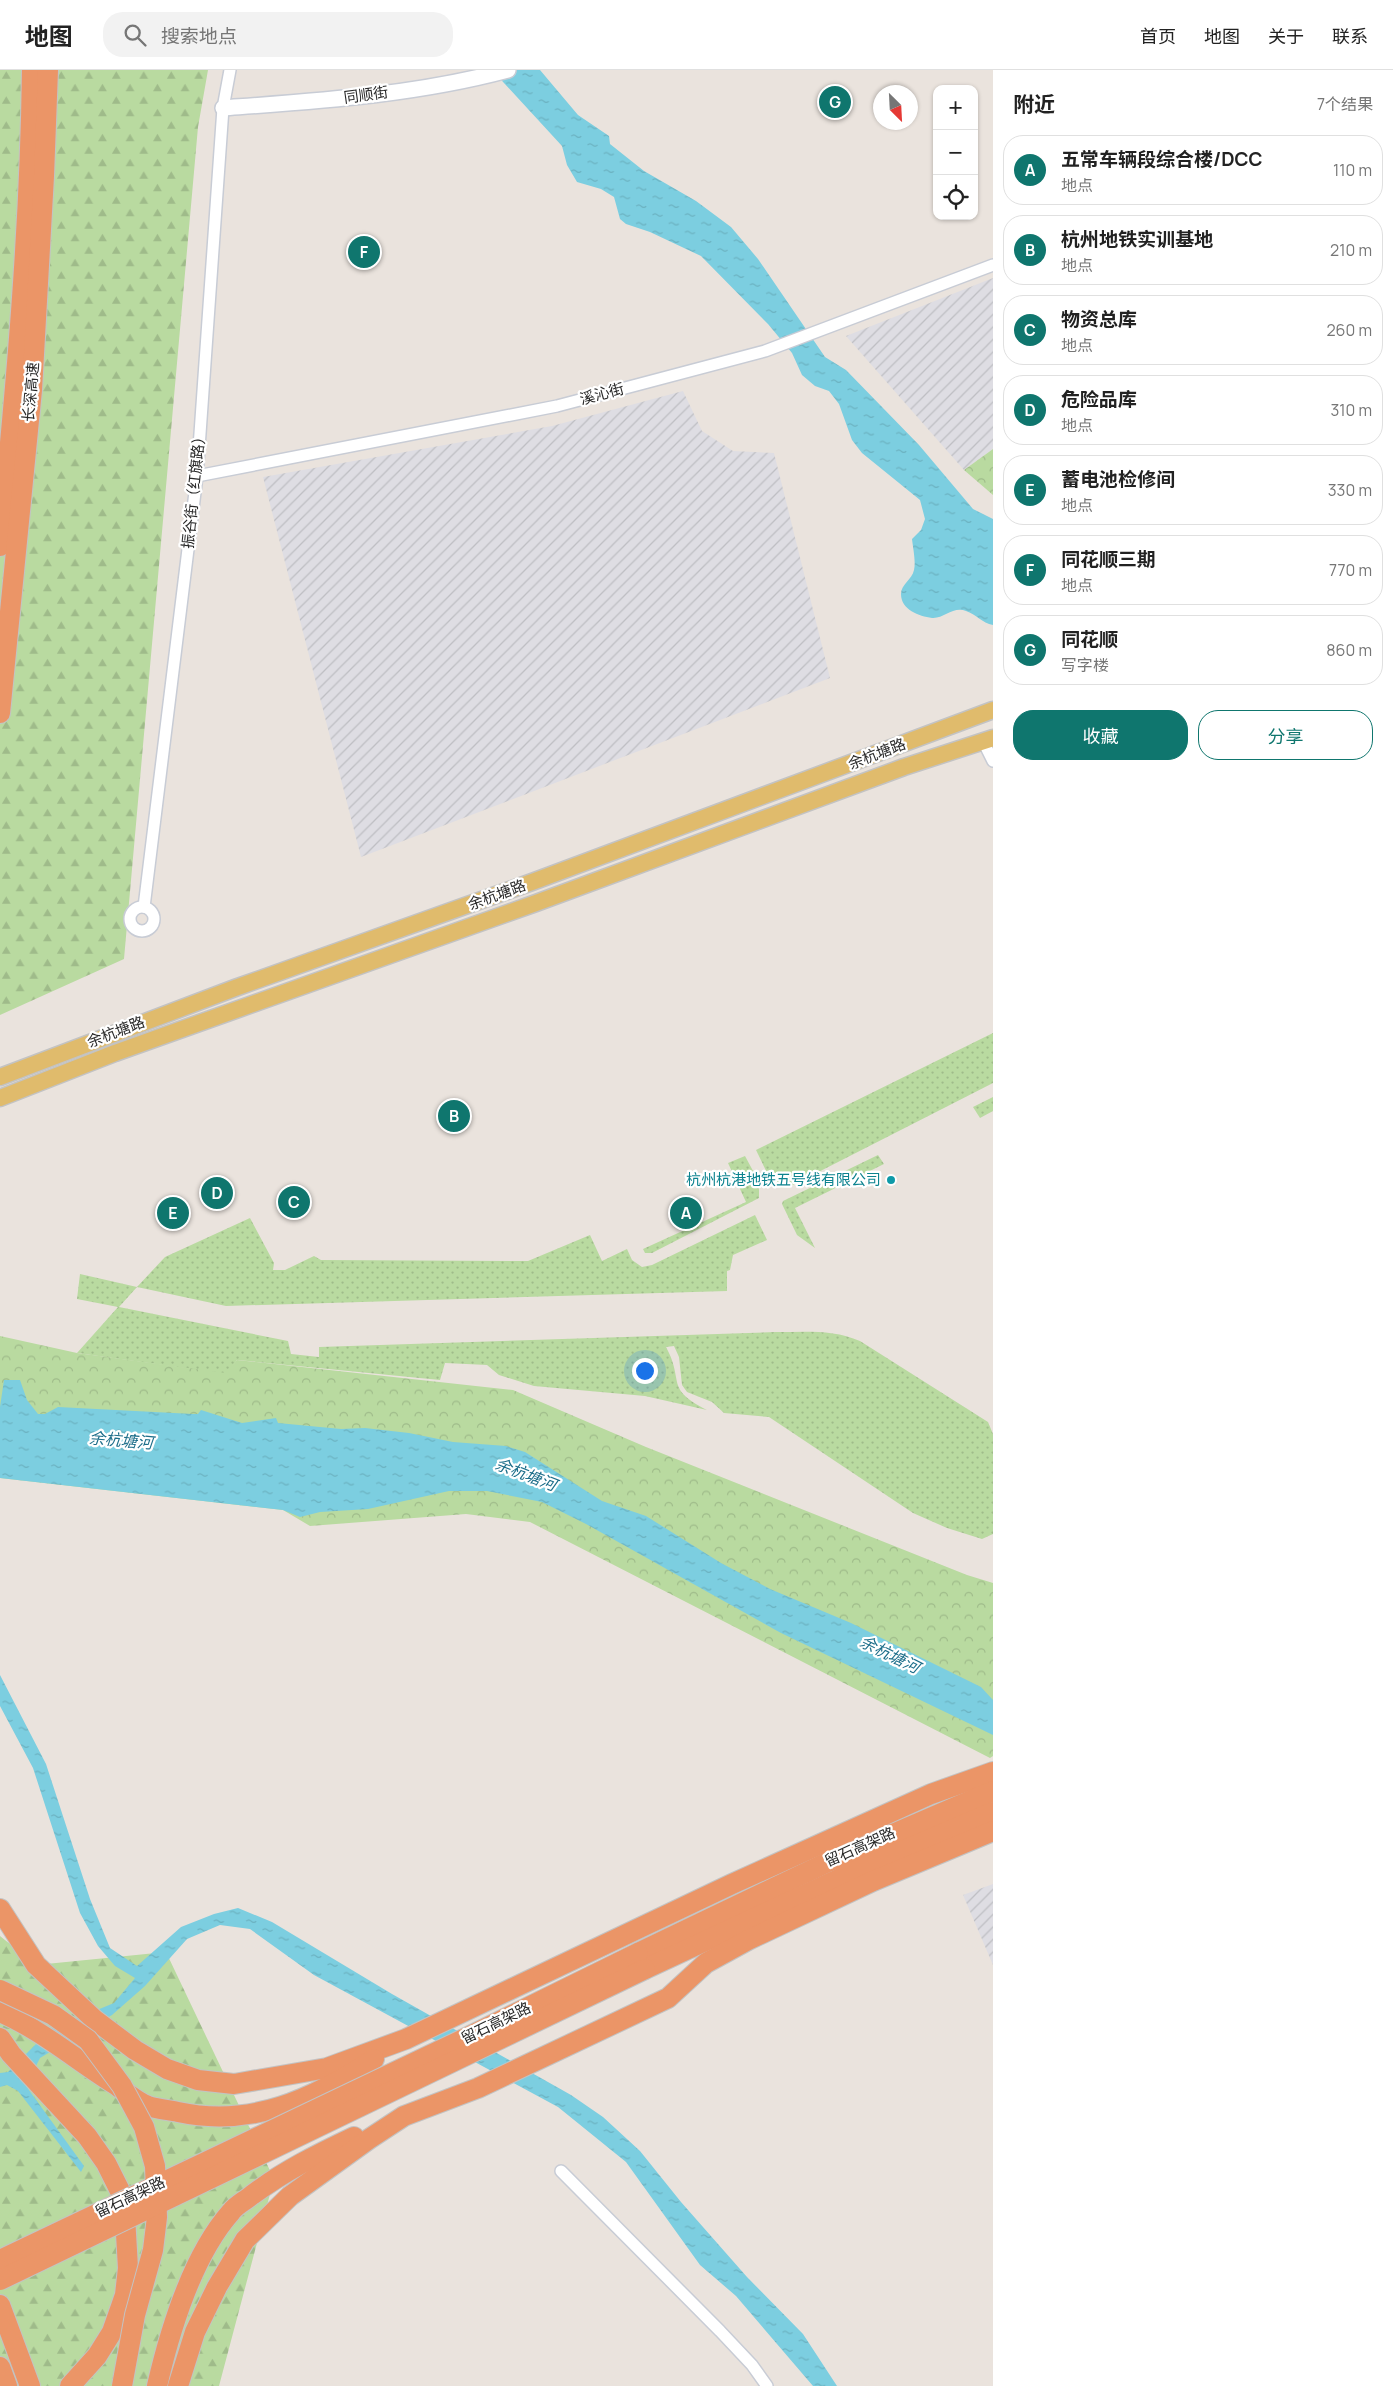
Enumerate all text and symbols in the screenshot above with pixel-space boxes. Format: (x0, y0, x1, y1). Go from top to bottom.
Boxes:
search box (103, 12, 453, 57)
text: 地图 (25, 19, 73, 52)
icon: search (121, 21, 149, 49)
text: 搜索地点 (161, 23, 237, 49)
text: 首页 (1140, 24, 1176, 48)
text: 地图 (1204, 24, 1240, 48)
text: 关于 (1268, 24, 1304, 48)
text: 联系 (1332, 24, 1368, 48)
street label: 同顺街 (342, 81, 390, 108)
pin: G (819, 83, 851, 121)
north arrow (873, 85, 918, 130)
map controls (933, 85, 978, 220)
button: + (933, 85, 978, 130)
text: 附近 (1013, 90, 1055, 118)
text: 7个结果 (1317, 93, 1373, 115)
button: − (933, 130, 978, 175)
text: 五常车辆段综合楼/DCC (1061, 146, 1263, 172)
text: A (1025, 159, 1035, 181)
text: 110 m (1333, 159, 1372, 181)
text: 地点 (1061, 174, 1093, 196)
button: locate (933, 175, 978, 220)
text: 杭州地铁实训基地 (1061, 226, 1213, 252)
pin: F (348, 233, 380, 271)
text: B (1025, 239, 1035, 261)
text: 210 m (1330, 239, 1372, 261)
text: 地点 (1061, 254, 1093, 276)
text: 物资总库 (1061, 306, 1137, 332)
text: C (1024, 319, 1036, 341)
text: 260 m (1326, 319, 1372, 341)
text: 地点 (1061, 334, 1093, 356)
street label: 长深高速 (17, 361, 44, 423)
street label: 溪沁街 (577, 378, 626, 409)
text: 危险品库 (1061, 386, 1137, 412)
text: D (1024, 399, 1036, 421)
text: 310 m (1330, 399, 1372, 421)
text: 地点 (1061, 414, 1093, 436)
street label: 振谷街（红旗路） (177, 428, 210, 550)
text: 蓄电池检修间 (1061, 466, 1175, 492)
text: E (1025, 479, 1035, 501)
text: 330 m (1328, 479, 1372, 501)
text: 地点 (1061, 494, 1093, 516)
text: 同花顺三期 (1061, 546, 1156, 572)
text: F (1026, 559, 1034, 581)
text: 770 m (1329, 559, 1372, 581)
text: 地点 (1061, 574, 1093, 596)
text: 同花顺 (1061, 626, 1118, 652)
text: G (1024, 639, 1036, 661)
text: 860 m (1326, 639, 1372, 661)
text: 写字楼 (1061, 654, 1109, 676)
button: 收藏 (1013, 710, 1188, 760)
button: 分享 (1198, 710, 1373, 760)
street label: 余杭塘路 (845, 733, 909, 774)
street label: 余杭塘路 (465, 874, 529, 915)
street label: 余杭塘路 (84, 1011, 148, 1052)
pin: B (438, 1097, 470, 1135)
place label: 杭州杭港地铁五号线有限公司 (686, 1169, 881, 1190)
pin: D (201, 1174, 233, 1212)
marker: 杭州杭港地铁五号线有限公司 (885, 1174, 897, 1186)
pin: C (278, 1183, 310, 1221)
pin: E (157, 1194, 189, 1232)
pin: A (670, 1194, 702, 1232)
your location (632, 1358, 658, 1384)
water label: 余杭塘河 (88, 1426, 157, 1454)
water label: 余杭塘河 (492, 1452, 563, 1497)
water label: 余杭塘河 (856, 1630, 926, 1679)
street label: 留石高架路 (821, 1822, 898, 1871)
street label: 留石高架路 (457, 1997, 534, 2048)
street label: 留石高架路 (91, 2171, 168, 2222)

